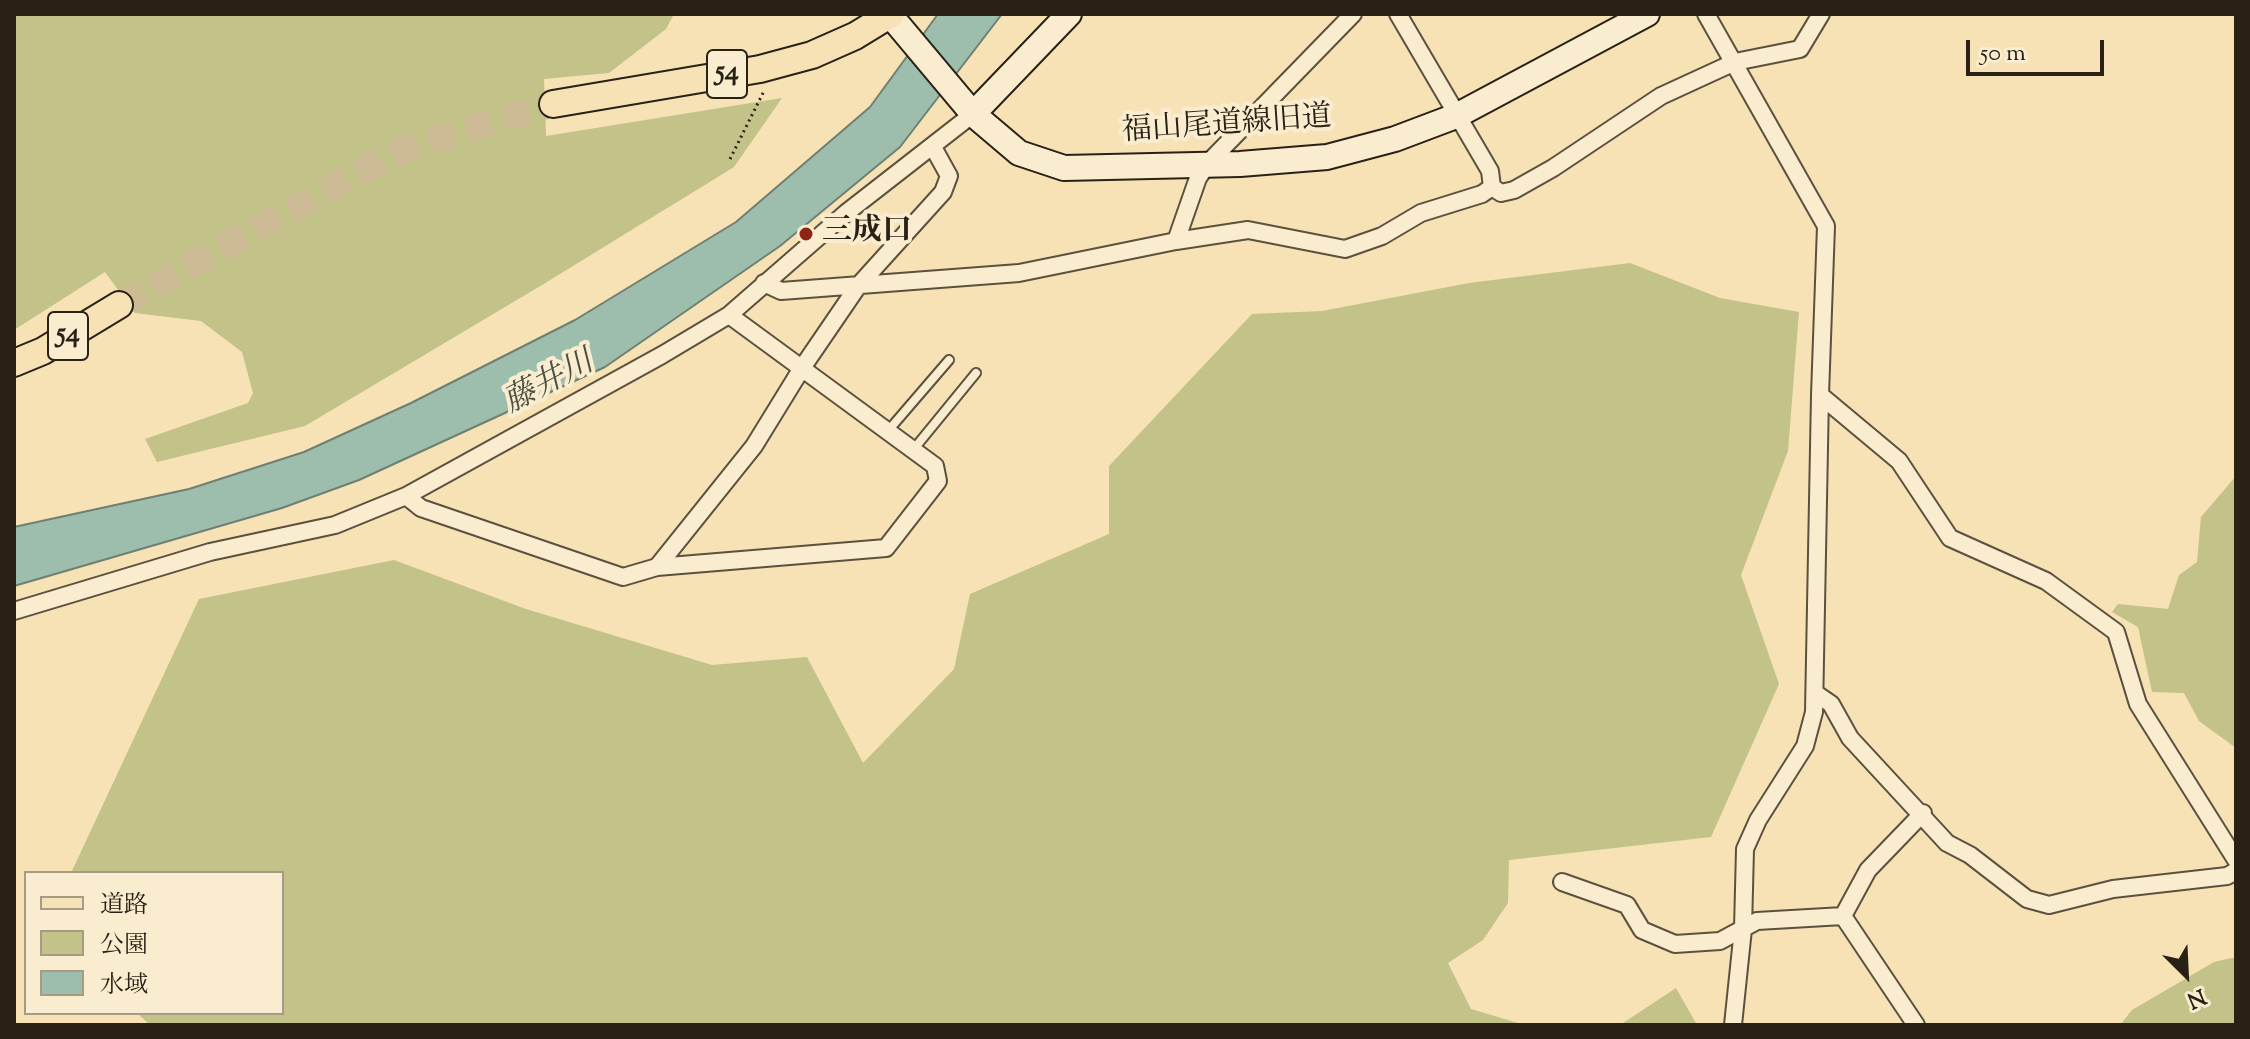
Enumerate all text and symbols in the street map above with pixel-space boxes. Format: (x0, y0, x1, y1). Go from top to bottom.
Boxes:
scale bar (1970, 24, 2108, 74)
text: 50 m (1980, 37, 2026, 71)
road number: 54 (707, 50, 747, 98)
street label: 福山尾道線旧道 (1121, 102, 1333, 152)
place label: 三成口 (822, 216, 912, 252)
marker: 三成口 (797, 225, 815, 243)
road number: 54 (48, 312, 88, 360)
water label: 藤井川 (499, 346, 601, 424)
legend (24, 871, 284, 1015)
text: 道路 (100, 889, 148, 923)
text: 公園 (100, 929, 148, 963)
north arrow (2146, 935, 2226, 1015)
text: 水域 (100, 969, 148, 1003)
text: N (2181, 979, 2210, 1015)

